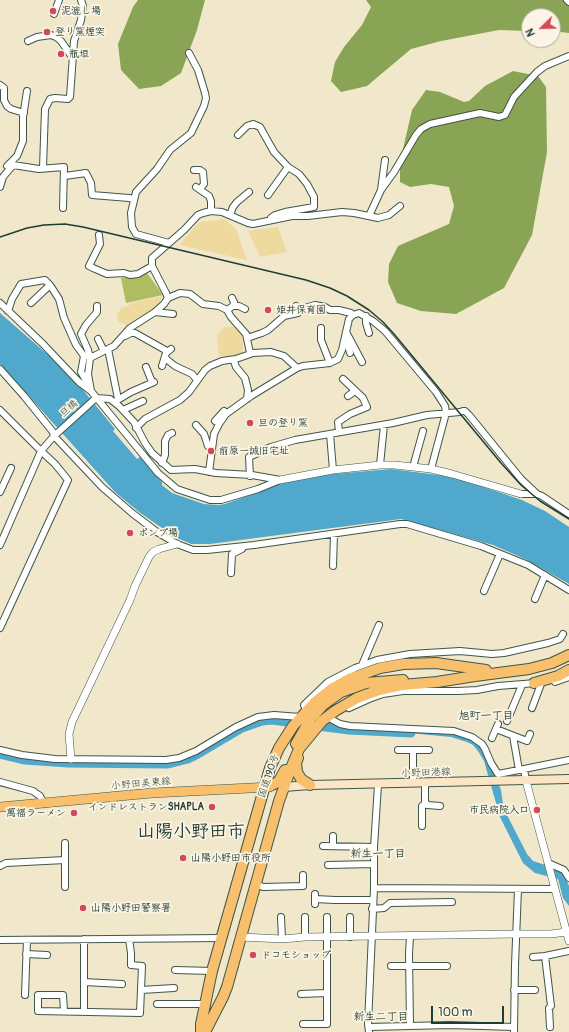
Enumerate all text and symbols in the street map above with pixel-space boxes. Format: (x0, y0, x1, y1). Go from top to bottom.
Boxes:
place label: 泥漉し場 (61, 5, 101, 17)
marker: 泥漉し場 (48, 6, 58, 16)
north arrow (521, 8, 561, 48)
place label: 登り窯煙突 (55, 26, 105, 38)
marker: 登り窯煙突 (42, 27, 52, 37)
text: N (523, 27, 538, 38)
place label: 瓶垣 (69, 48, 89, 60)
marker: 瓶垣 (56, 49, 66, 59)
place label: 姫井保育園 (276, 304, 326, 316)
marker: 姫井保育園 (263, 305, 273, 315)
street label: 旦橋 (58, 398, 80, 420)
place label: 旦の登り窯 (258, 417, 308, 429)
marker: 旦の登り窯 (245, 418, 255, 428)
place label: 前原一誠旧宅址 (219, 445, 289, 457)
marker: 前原一誠旧宅址 (206, 446, 216, 456)
place label: ポンプ場 (138, 527, 178, 539)
marker: ポンプ場 (125, 528, 135, 538)
district label: 旭町一丁目 (459, 709, 513, 723)
street label: 国道190号 (256, 752, 282, 800)
street label: 小野田港線 (401, 766, 451, 780)
street label: 小野田美東線 (111, 775, 171, 793)
place label: インドレストランSHAPLA (88, 801, 204, 813)
marker: インドレストランSHAPLA (207, 802, 217, 812)
place label: 市民病院入口 (469, 804, 529, 816)
marker: 市民病院入口 (532, 805, 542, 815)
place label: 萬福ラーメン (6, 807, 66, 819)
marker: 萬福ラーメン (69, 808, 79, 818)
district label: 山陽小野田市 (137, 821, 245, 843)
district label: 新生一丁目 (351, 847, 405, 861)
place label: 山陽小野田市役所 (191, 852, 271, 864)
marker: 山陽小野田市役所 (178, 853, 188, 863)
place label: 山陽小野田警察署 (91, 902, 171, 914)
marker: 山陽小野田警察署 (78, 903, 88, 913)
place label: ドコモショップ (261, 949, 331, 961)
marker: ドコモショップ (248, 950, 258, 960)
scale bar (433, 998, 506, 1024)
text: 100 m (438, 1005, 472, 1020)
district label: 新生二丁目 (354, 1010, 408, 1024)

